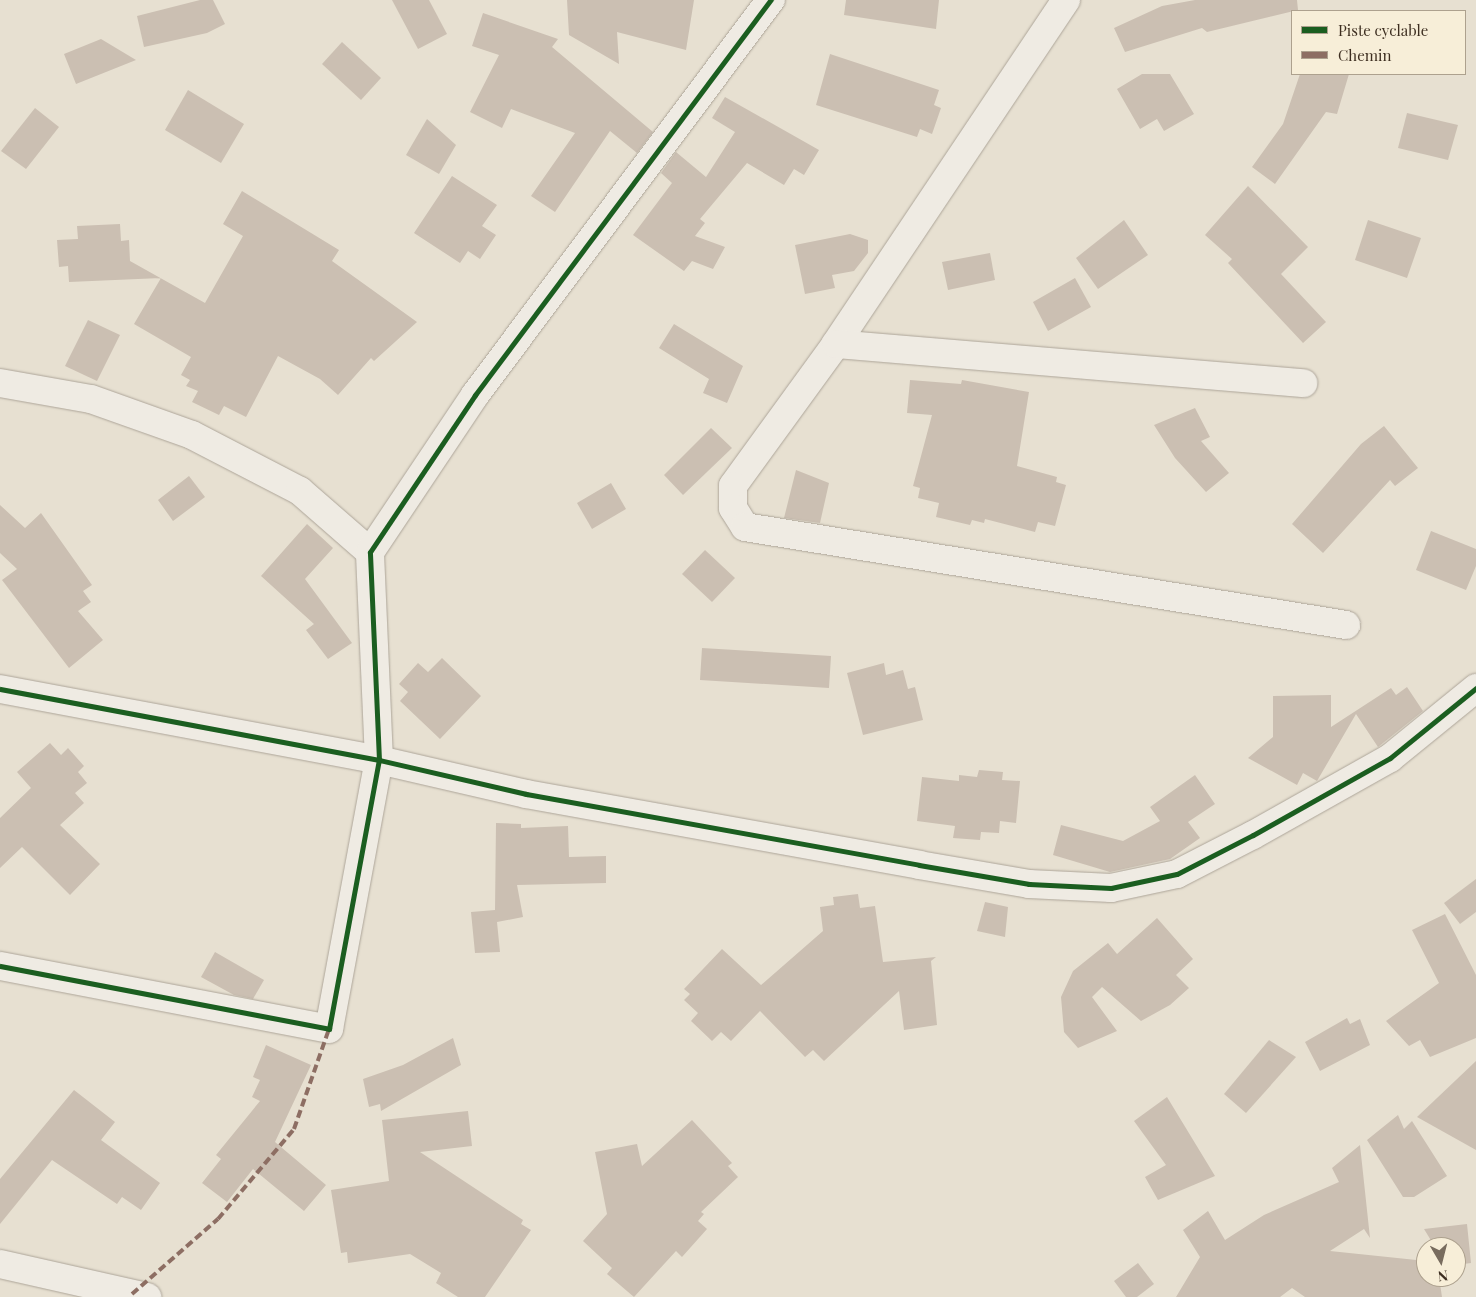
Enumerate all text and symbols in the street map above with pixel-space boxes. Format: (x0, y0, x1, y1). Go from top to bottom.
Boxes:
legend (1291, 10, 1466, 75)
text: Piste cyclable (1338, 20, 1428, 40)
text: Chemin (1338, 45, 1391, 65)
north arrow (1416, 1237, 1466, 1287)
text: N (1437, 1266, 1449, 1286)

